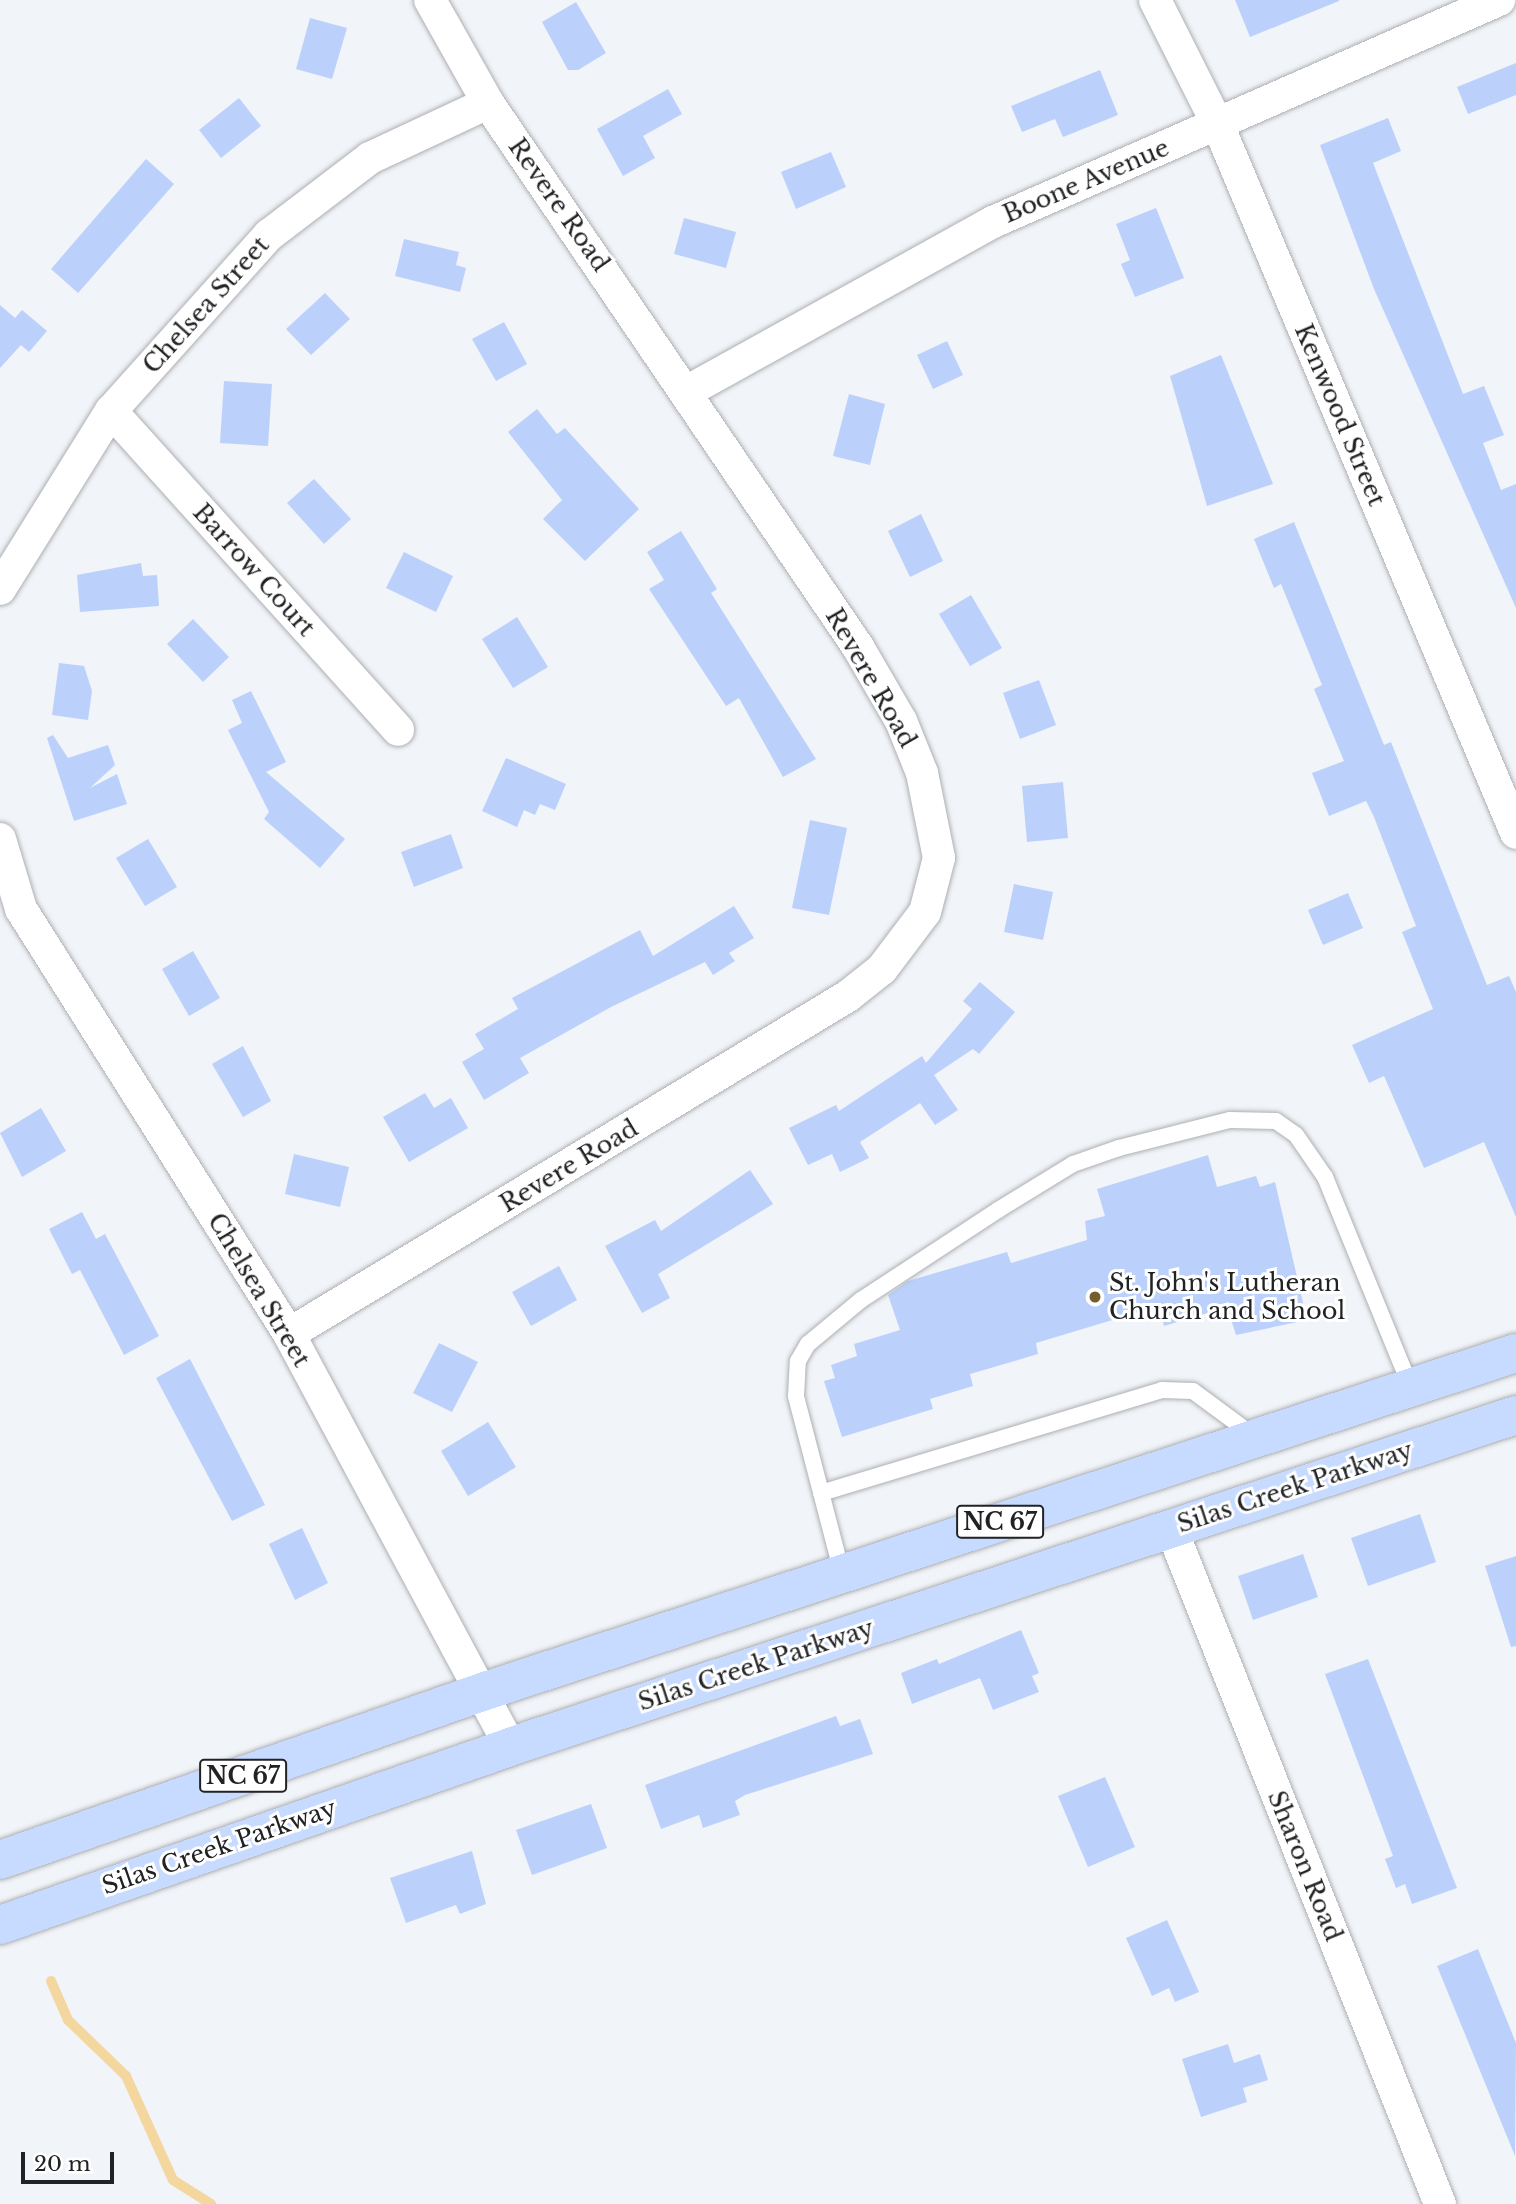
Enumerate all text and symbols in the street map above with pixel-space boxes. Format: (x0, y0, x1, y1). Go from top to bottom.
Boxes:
street label: Revere Road (503, 133, 615, 277)
street label: Boone Avenue (998, 133, 1174, 229)
street label: Chelsea Street (137, 231, 275, 379)
street label: Kenwood Street (1289, 320, 1391, 510)
street label: Barrow Court (187, 498, 321, 642)
street label: Revere Road (820, 603, 922, 753)
street label: Revere Road (495, 1114, 643, 1218)
street label: Chelsea Street (202, 1208, 316, 1372)
place label: St. John's Lutheran Church and School (1109, 1269, 1345, 1325)
marker: St. John's Lutheran Church and School (1087, 1289, 1103, 1305)
street label: Silas Creek Parkway (1173, 1435, 1417, 1539)
road number: NC 67 (954, 1502, 1046, 1541)
street label: Silas Creek Parkway (634, 1613, 878, 1717)
road number: NC 67 (198, 1756, 288, 1796)
street label: Sharon Road (1262, 1787, 1348, 1945)
street label: Silas Creek Parkway (98, 1793, 340, 1901)
scale bar (24, 2138, 117, 2182)
text: 20 m (34, 2151, 91, 2177)

